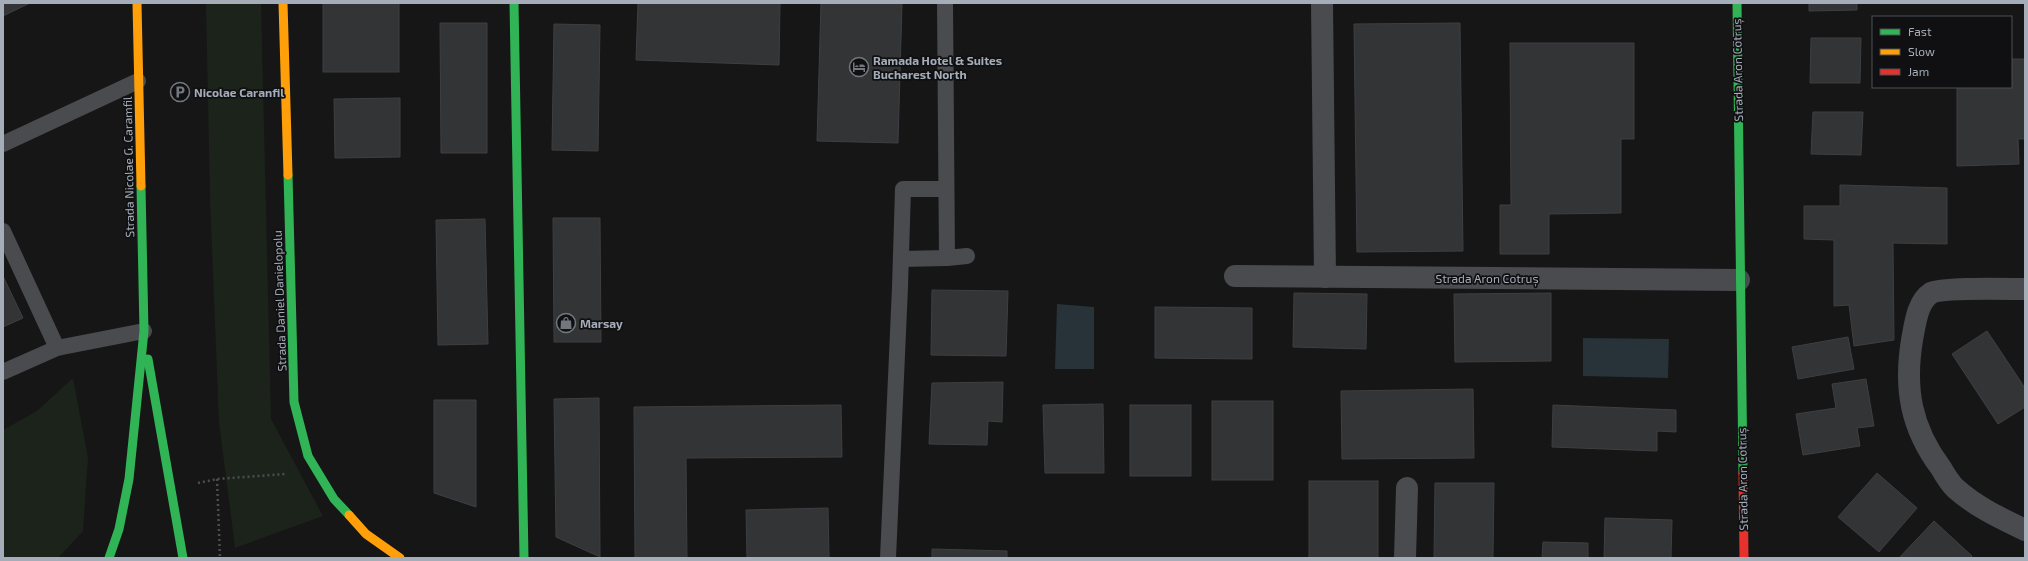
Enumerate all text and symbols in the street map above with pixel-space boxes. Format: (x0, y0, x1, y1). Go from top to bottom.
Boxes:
legend (1872, 16, 2012, 88)
street label: Strada Aron Cotruș (1729, 18, 1747, 122)
text: Fast (1908, 24, 1932, 38)
text: Slow (1908, 44, 1935, 58)
place label: Ramada Hotel & Suites Bucharest North (873, 53, 1002, 81)
hotel icon: Ramada Hotel & Suites Bucharest North (848, 56, 870, 78)
text: Jam (1908, 64, 1929, 78)
parking icon: Nicolae Caranfil (169, 81, 191, 103)
place label: Nicolae Caranfil (194, 85, 284, 99)
street label: Strada Nicolae G. Caramfil (120, 96, 136, 238)
street label: Strada Daniel Danielopolu (270, 230, 288, 372)
street label: Strada Aron Cotruș (1435, 271, 1539, 287)
shop icon: Marsay (555, 312, 577, 334)
place label: Marsay (580, 316, 623, 331)
street label: Strada Aron Cotruș (1734, 427, 1752, 531)

